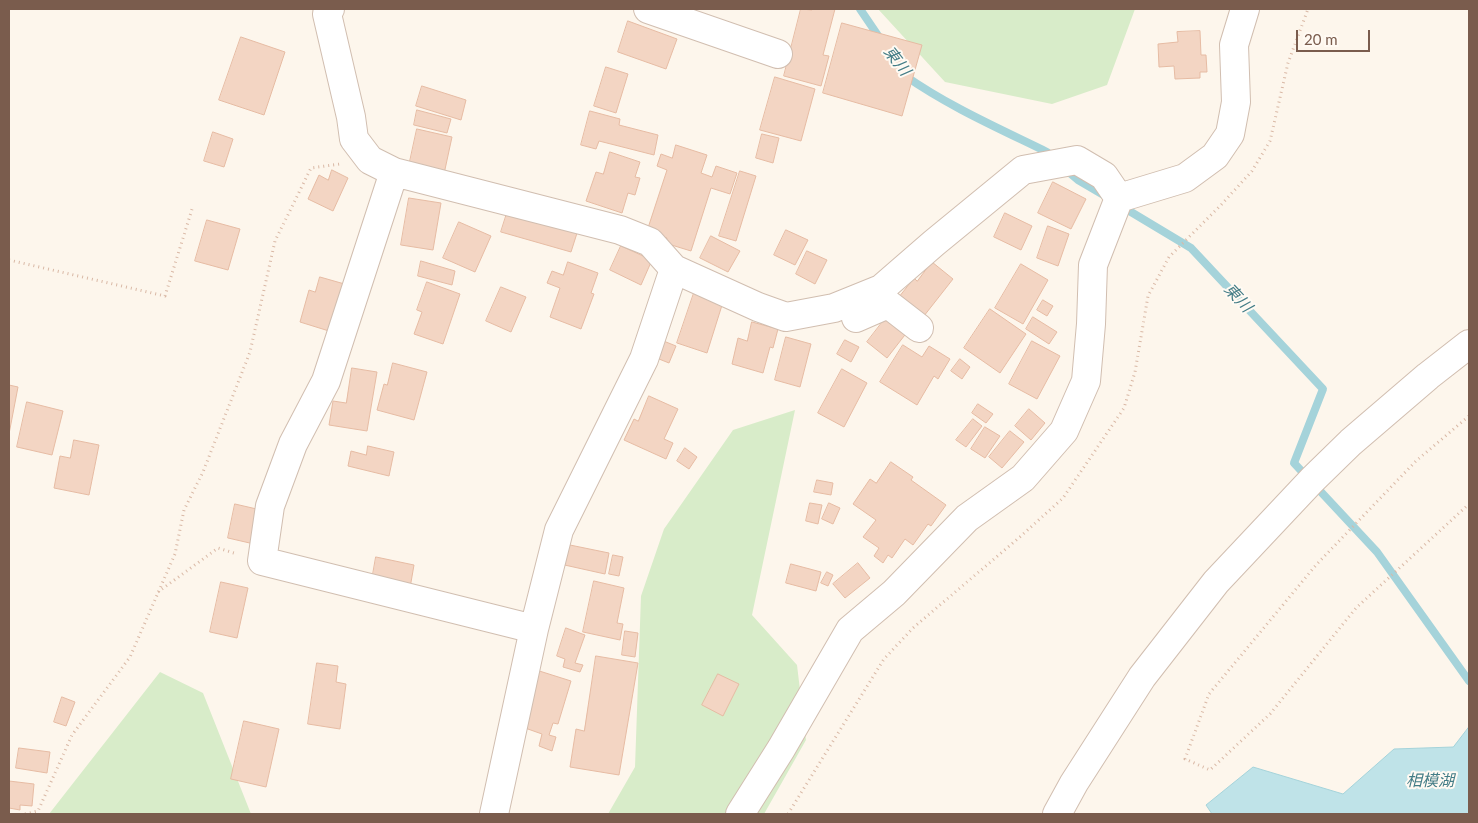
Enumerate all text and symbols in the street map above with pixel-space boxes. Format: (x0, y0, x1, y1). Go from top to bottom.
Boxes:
scale bar (1298, 20, 1372, 52)
text: 20 m (1304, 30, 1338, 48)
water label: 東川 (880, 42, 914, 80)
water label: 東川 (1220, 280, 1256, 316)
water label: 相模湖 (1406, 771, 1454, 791)

